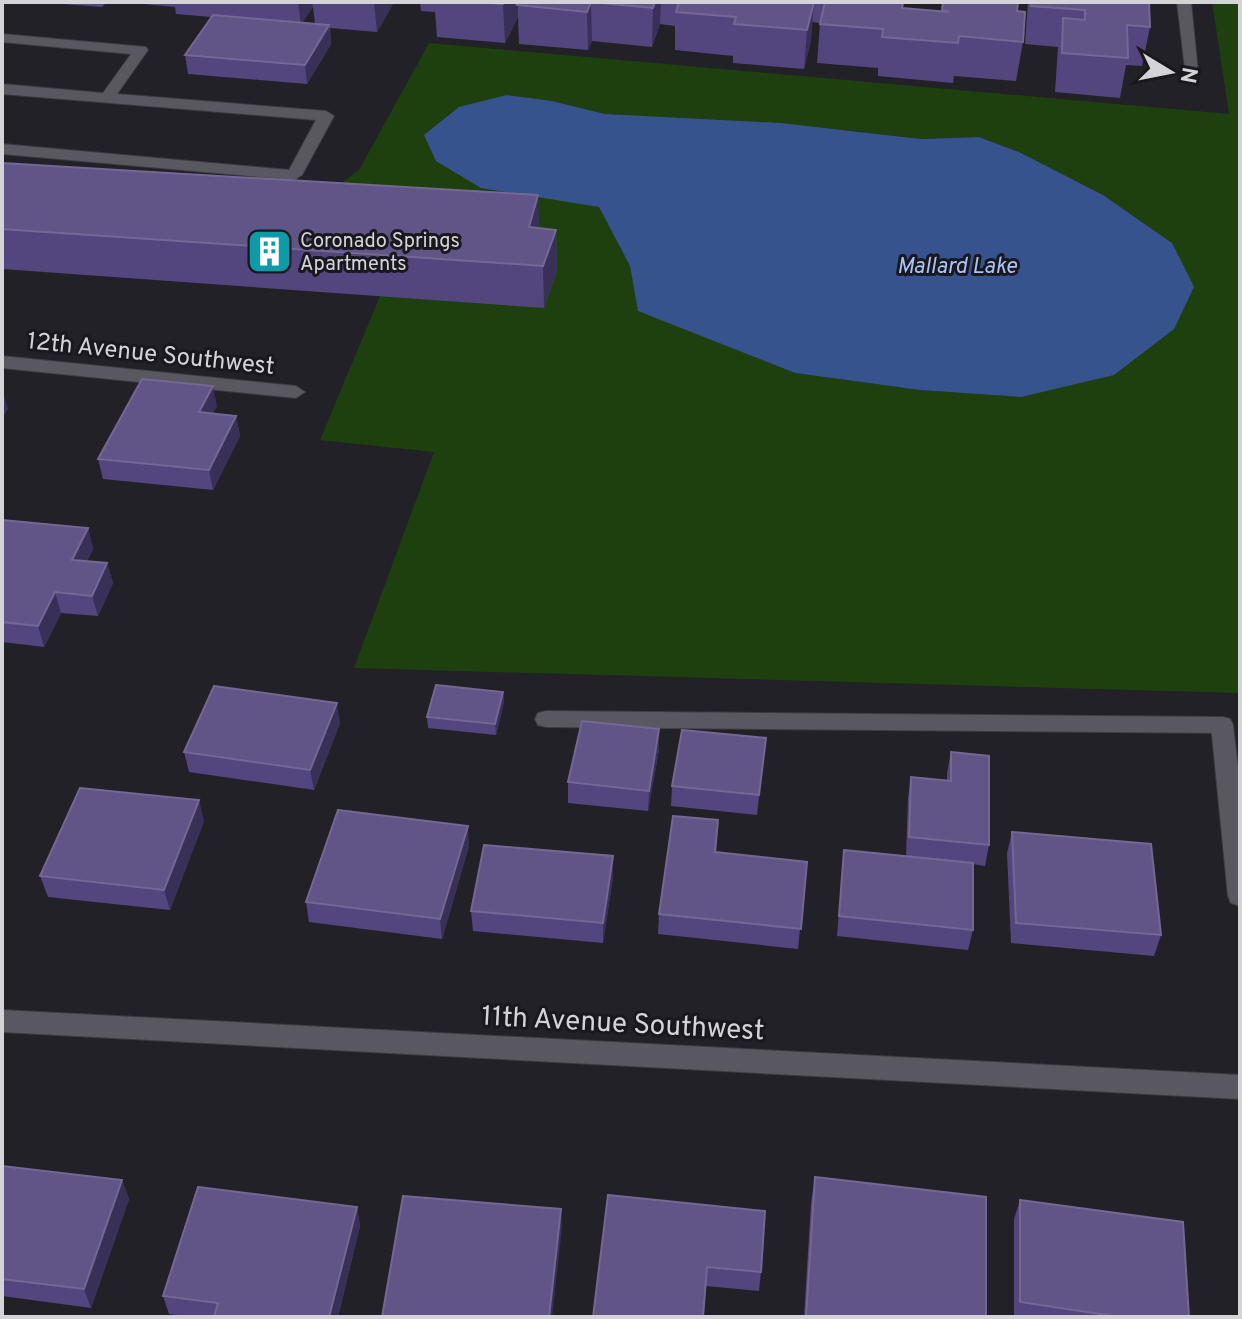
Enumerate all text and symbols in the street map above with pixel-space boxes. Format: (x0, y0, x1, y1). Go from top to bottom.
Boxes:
north arrow (1130, 32, 1210, 112)
text: N (1173, 65, 1202, 85)
building icon: Coronado Springs Apartments (245, 228, 293, 276)
place label: Coronado Springs Apartments (300, 229, 460, 278)
water label: Mallard Lake (897, 254, 1018, 281)
street label: 12th Avenue Southwest (26, 327, 276, 383)
street label: 11th Avenue Southwest (480, 1000, 765, 1050)

